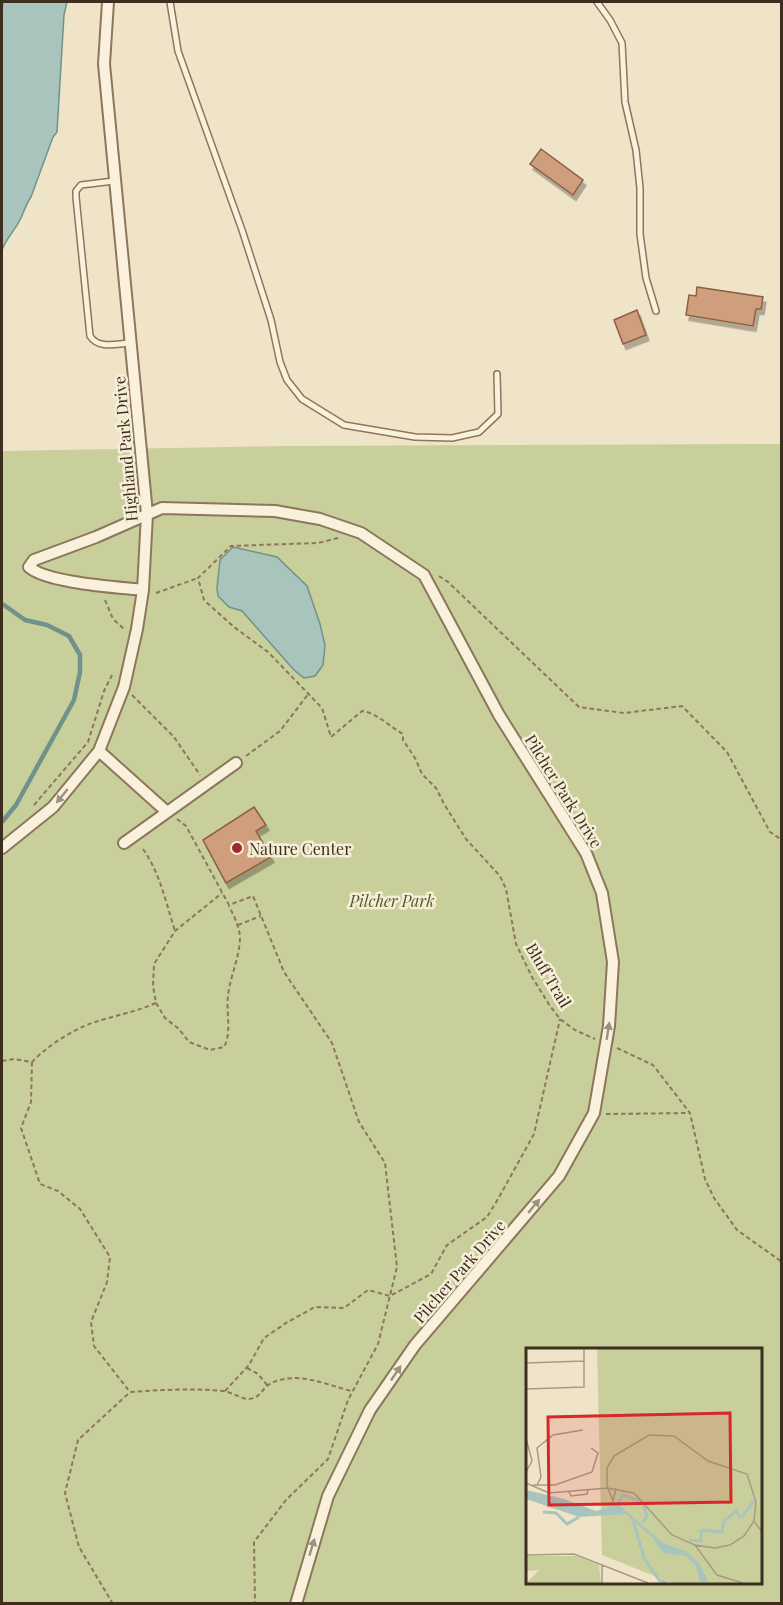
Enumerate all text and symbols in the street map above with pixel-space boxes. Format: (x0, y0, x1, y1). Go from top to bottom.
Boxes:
street label: Highland Park Drive (108, 375, 142, 523)
street label: Pilcher Park Drive (521, 730, 607, 852)
one-way arrow (55, 788, 68, 804)
place label: Nature Center (249, 838, 351, 859)
marker: Nature Center (230, 841, 244, 855)
park label: Pilcher Park (349, 890, 434, 911)
street label: Bluff Trail (521, 939, 577, 1012)
one-way arrow (603, 1021, 612, 1040)
one-way arrow (527, 1198, 540, 1214)
street label: Pilcher Park Drive (408, 1215, 510, 1327)
inset map (526, 1348, 762, 1584)
one-way arrow (390, 1365, 402, 1381)
one-way arrow (308, 1538, 317, 1556)

